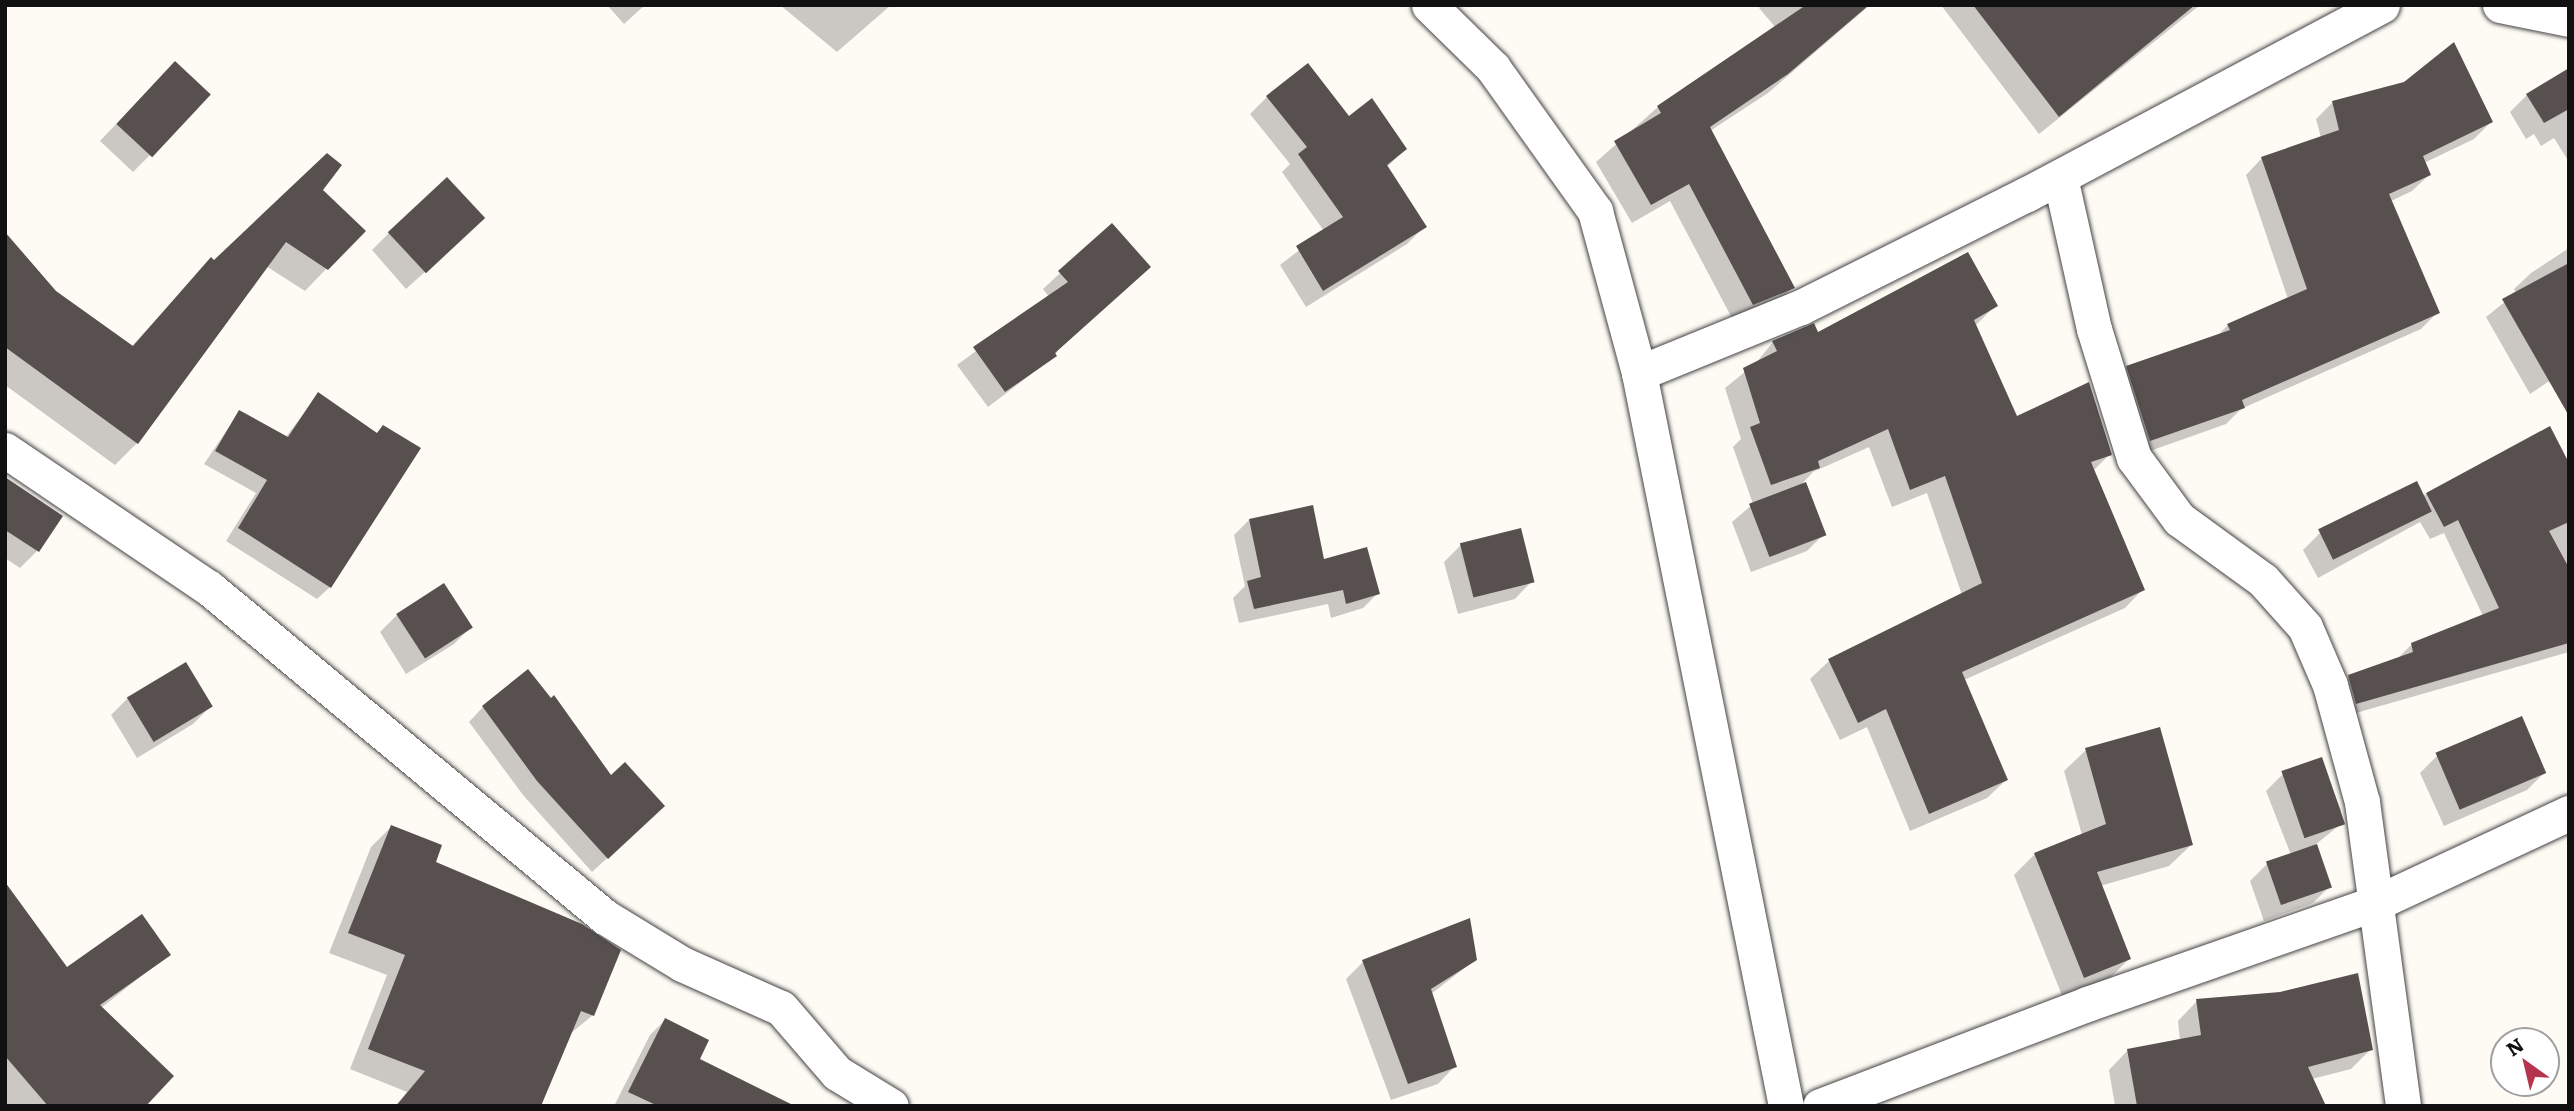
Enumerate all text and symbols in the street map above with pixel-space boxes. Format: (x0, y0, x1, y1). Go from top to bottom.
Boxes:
north arrow (2490, 1027, 2560, 1097)
text: N (2500, 1030, 2529, 1062)

